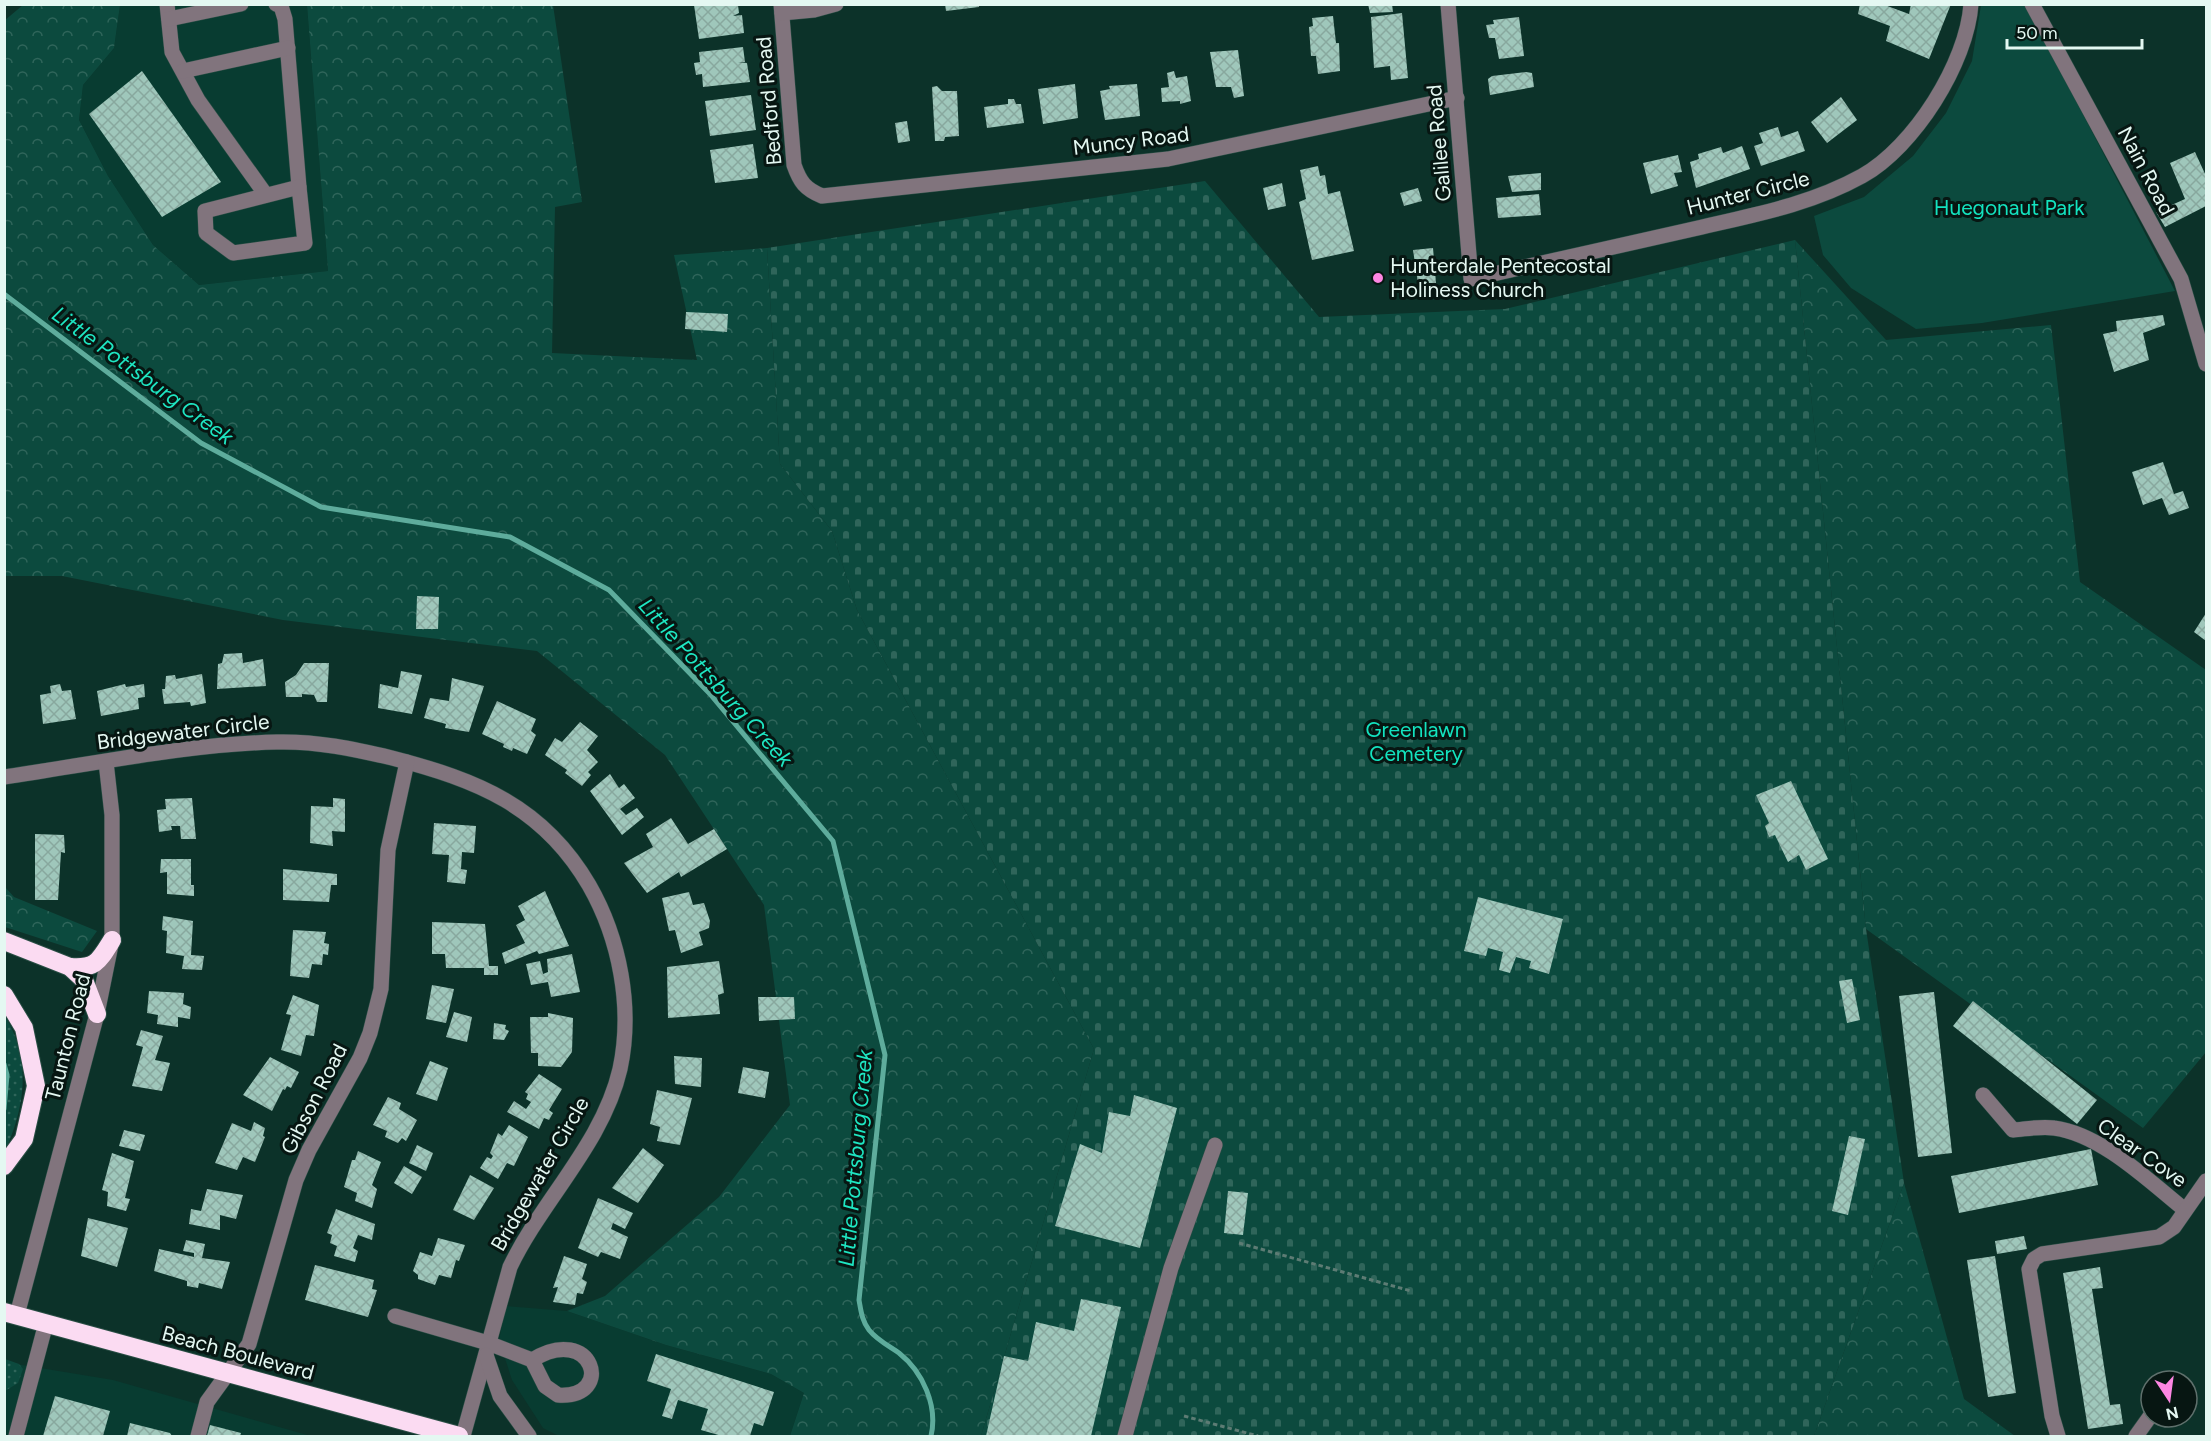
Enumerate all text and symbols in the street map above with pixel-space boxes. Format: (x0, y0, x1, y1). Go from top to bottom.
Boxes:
scale bar (2007, 12, 2142, 50)
text: 50 m (2016, 22, 2058, 44)
street label: Bedford Road (750, 35, 787, 167)
street label: Galilee Road (1421, 84, 1456, 203)
street label: Muncy Road (1071, 121, 1190, 160)
street label: Nain Road (2113, 122, 2180, 219)
street label: Hunter Circle (1684, 165, 1812, 220)
park label: Huegonaut Park (1934, 195, 2085, 220)
place label: Hunterdale Pentecostal Holiness Church (1390, 253, 1611, 302)
marker: Hunterdale Pentecostal Holiness Church (1371, 271, 1385, 285)
water label: Little Pottsburg Creek (47, 300, 240, 451)
water label: Little Pottsburg Creek (633, 592, 799, 773)
street label: Bridgewater Circle (95, 709, 271, 754)
park label: Greenlawn Cemetery (1365, 717, 1467, 766)
street label: Taunton Road (40, 971, 95, 1103)
street label: Gibson Road (275, 1039, 352, 1158)
water label: Little Pottsburg Creek (833, 1047, 879, 1268)
street label: Bridgewater Circle (485, 1092, 594, 1255)
street label: Clear Cove (2093, 1113, 2192, 1192)
street label: Beach Boulevard (159, 1320, 317, 1385)
north arrow (2139, 1369, 2199, 1429)
text: N (2164, 1402, 2180, 1424)

